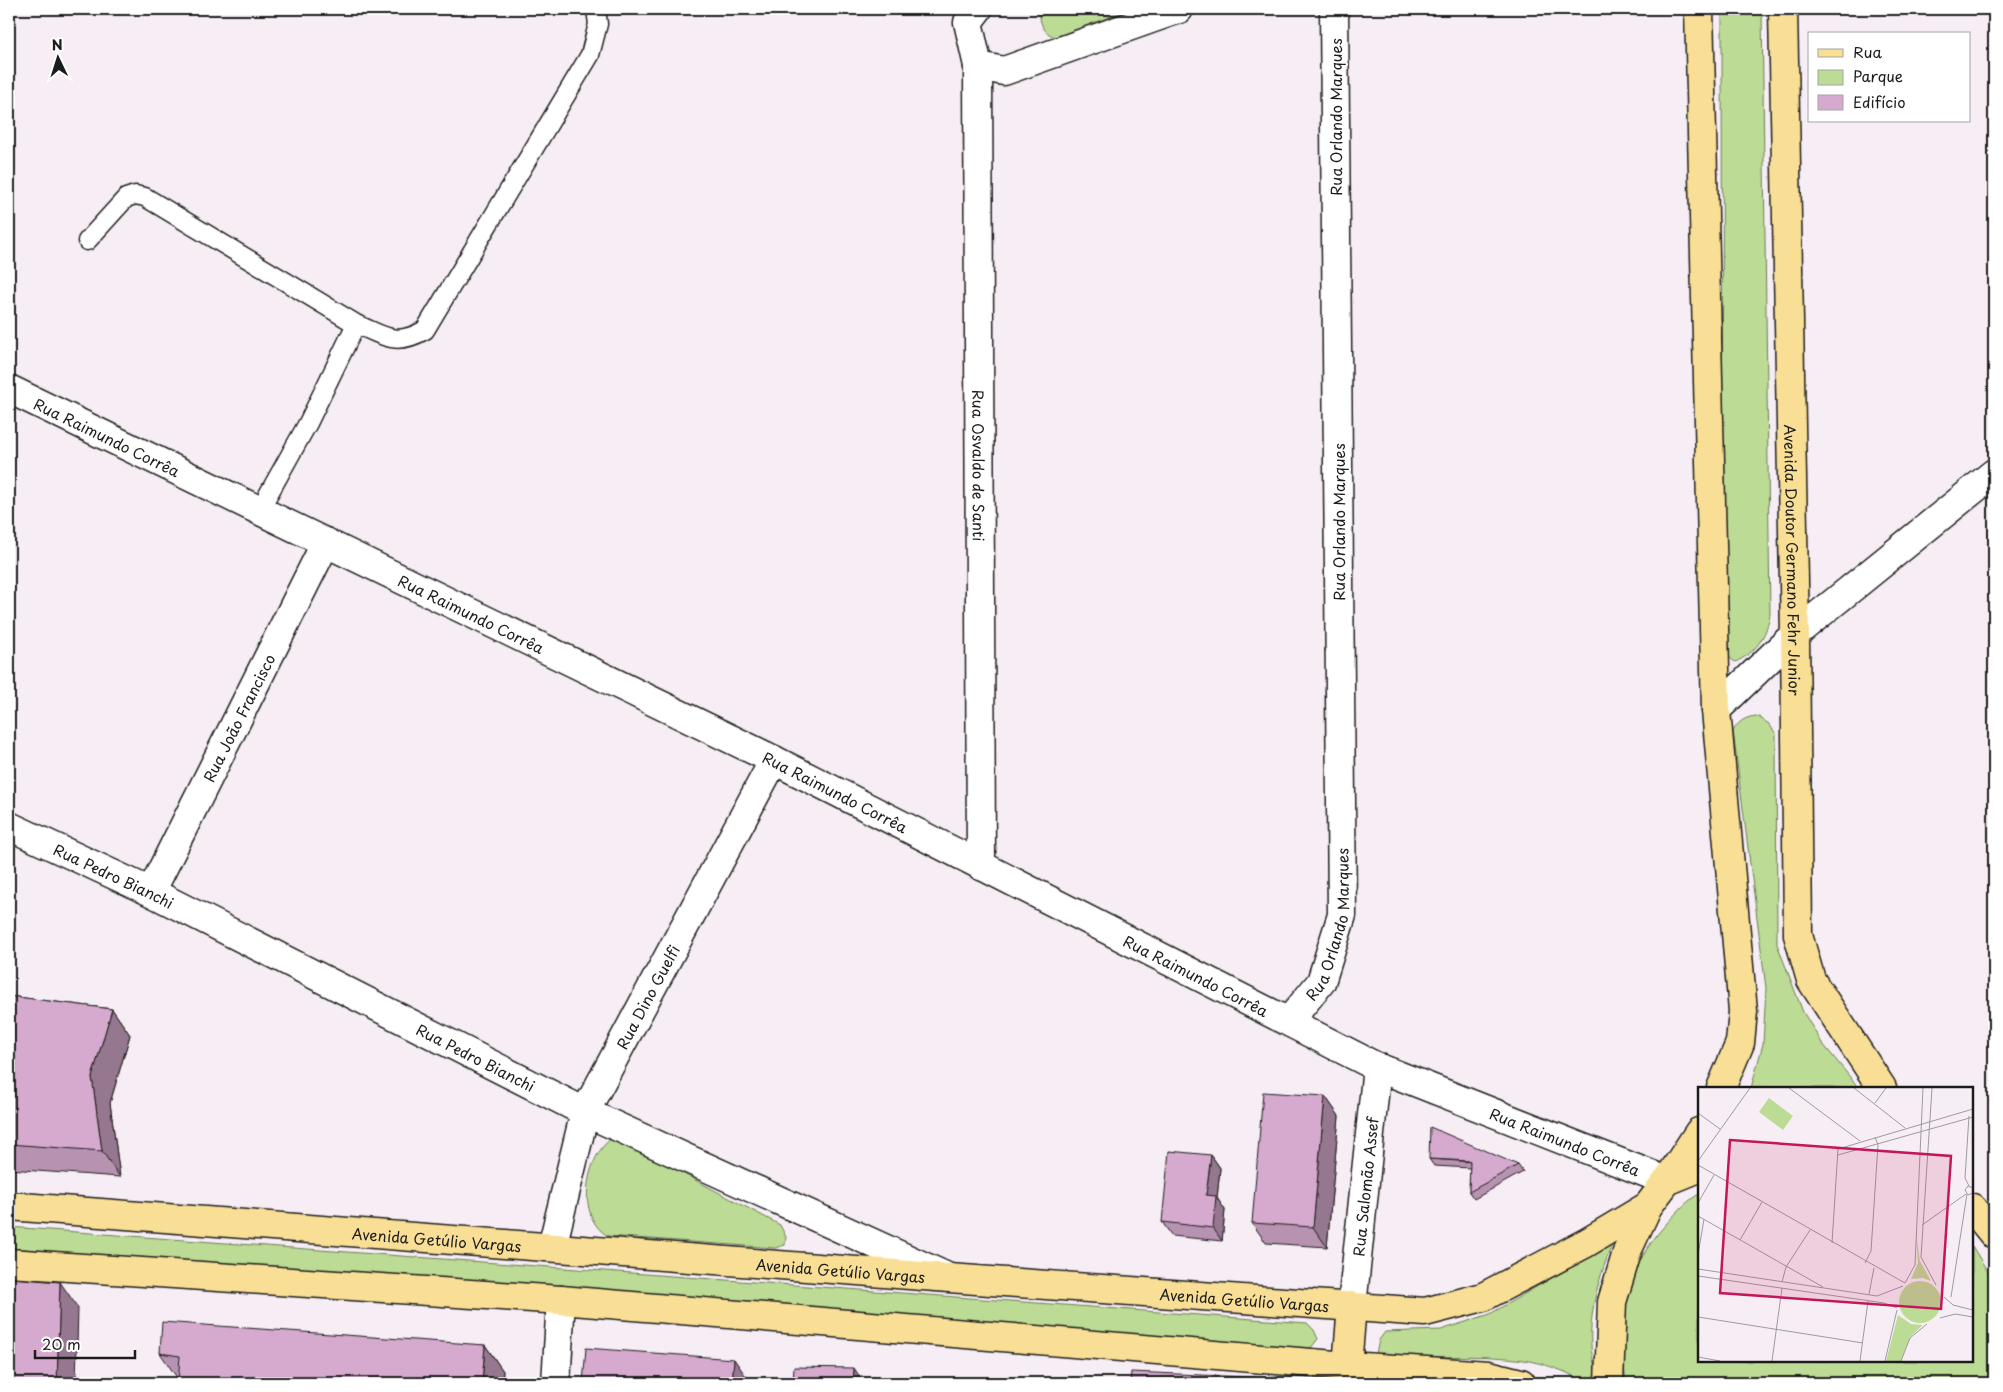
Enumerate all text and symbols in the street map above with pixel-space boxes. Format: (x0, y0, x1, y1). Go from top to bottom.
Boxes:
north arrow (32, 32, 82, 82)
legend (1808, 32, 1970, 122)
text: N (51, 34, 63, 55)
street label: Rua Orlando Marques (1324, 38, 1347, 196)
text: Rua (1853, 40, 1882, 63)
text: Parque (1853, 64, 1903, 87)
text: Edifício (1853, 90, 1906, 113)
street label: Rua Osvaldo de Santi (968, 390, 991, 541)
street label: Rua Raimundo Corrêa (30, 391, 184, 482)
street label: Avenida Doutor Germano Fehr Junior (1779, 424, 1807, 696)
street label: Rua Orlando Marques (1327, 443, 1350, 601)
street label: Rua Raimundo Corrêa (395, 568, 549, 659)
street label: Rua João Francisco (197, 650, 280, 786)
street label: Rua Raimundo Corrêa (759, 745, 912, 838)
street label: Rua Pedro Bianchi (50, 837, 178, 913)
street label: Rua Orlando Marques (1299, 848, 1353, 1005)
street label: Rua Raimundo Corrêa (1120, 928, 1273, 1022)
street label: Rua Dino Guelfi (610, 940, 684, 1053)
street label: Rua Pedro Bianchi (413, 1017, 539, 1097)
inset map (1698, 1087, 1973, 1362)
street label: Rua Raimundo Corrêa (1487, 1101, 1644, 1181)
street label: Rua Salomão Assef (1346, 1115, 1383, 1257)
street label: Avenida Getúlio Vargas (351, 1221, 522, 1257)
street label: Avenida Getúlio Vargas (755, 1252, 926, 1288)
street label: Avenida Getúlio Vargas (1159, 1282, 1330, 1317)
scale bar (35, 1327, 135, 1359)
text: 20 m (42, 1332, 81, 1355)

